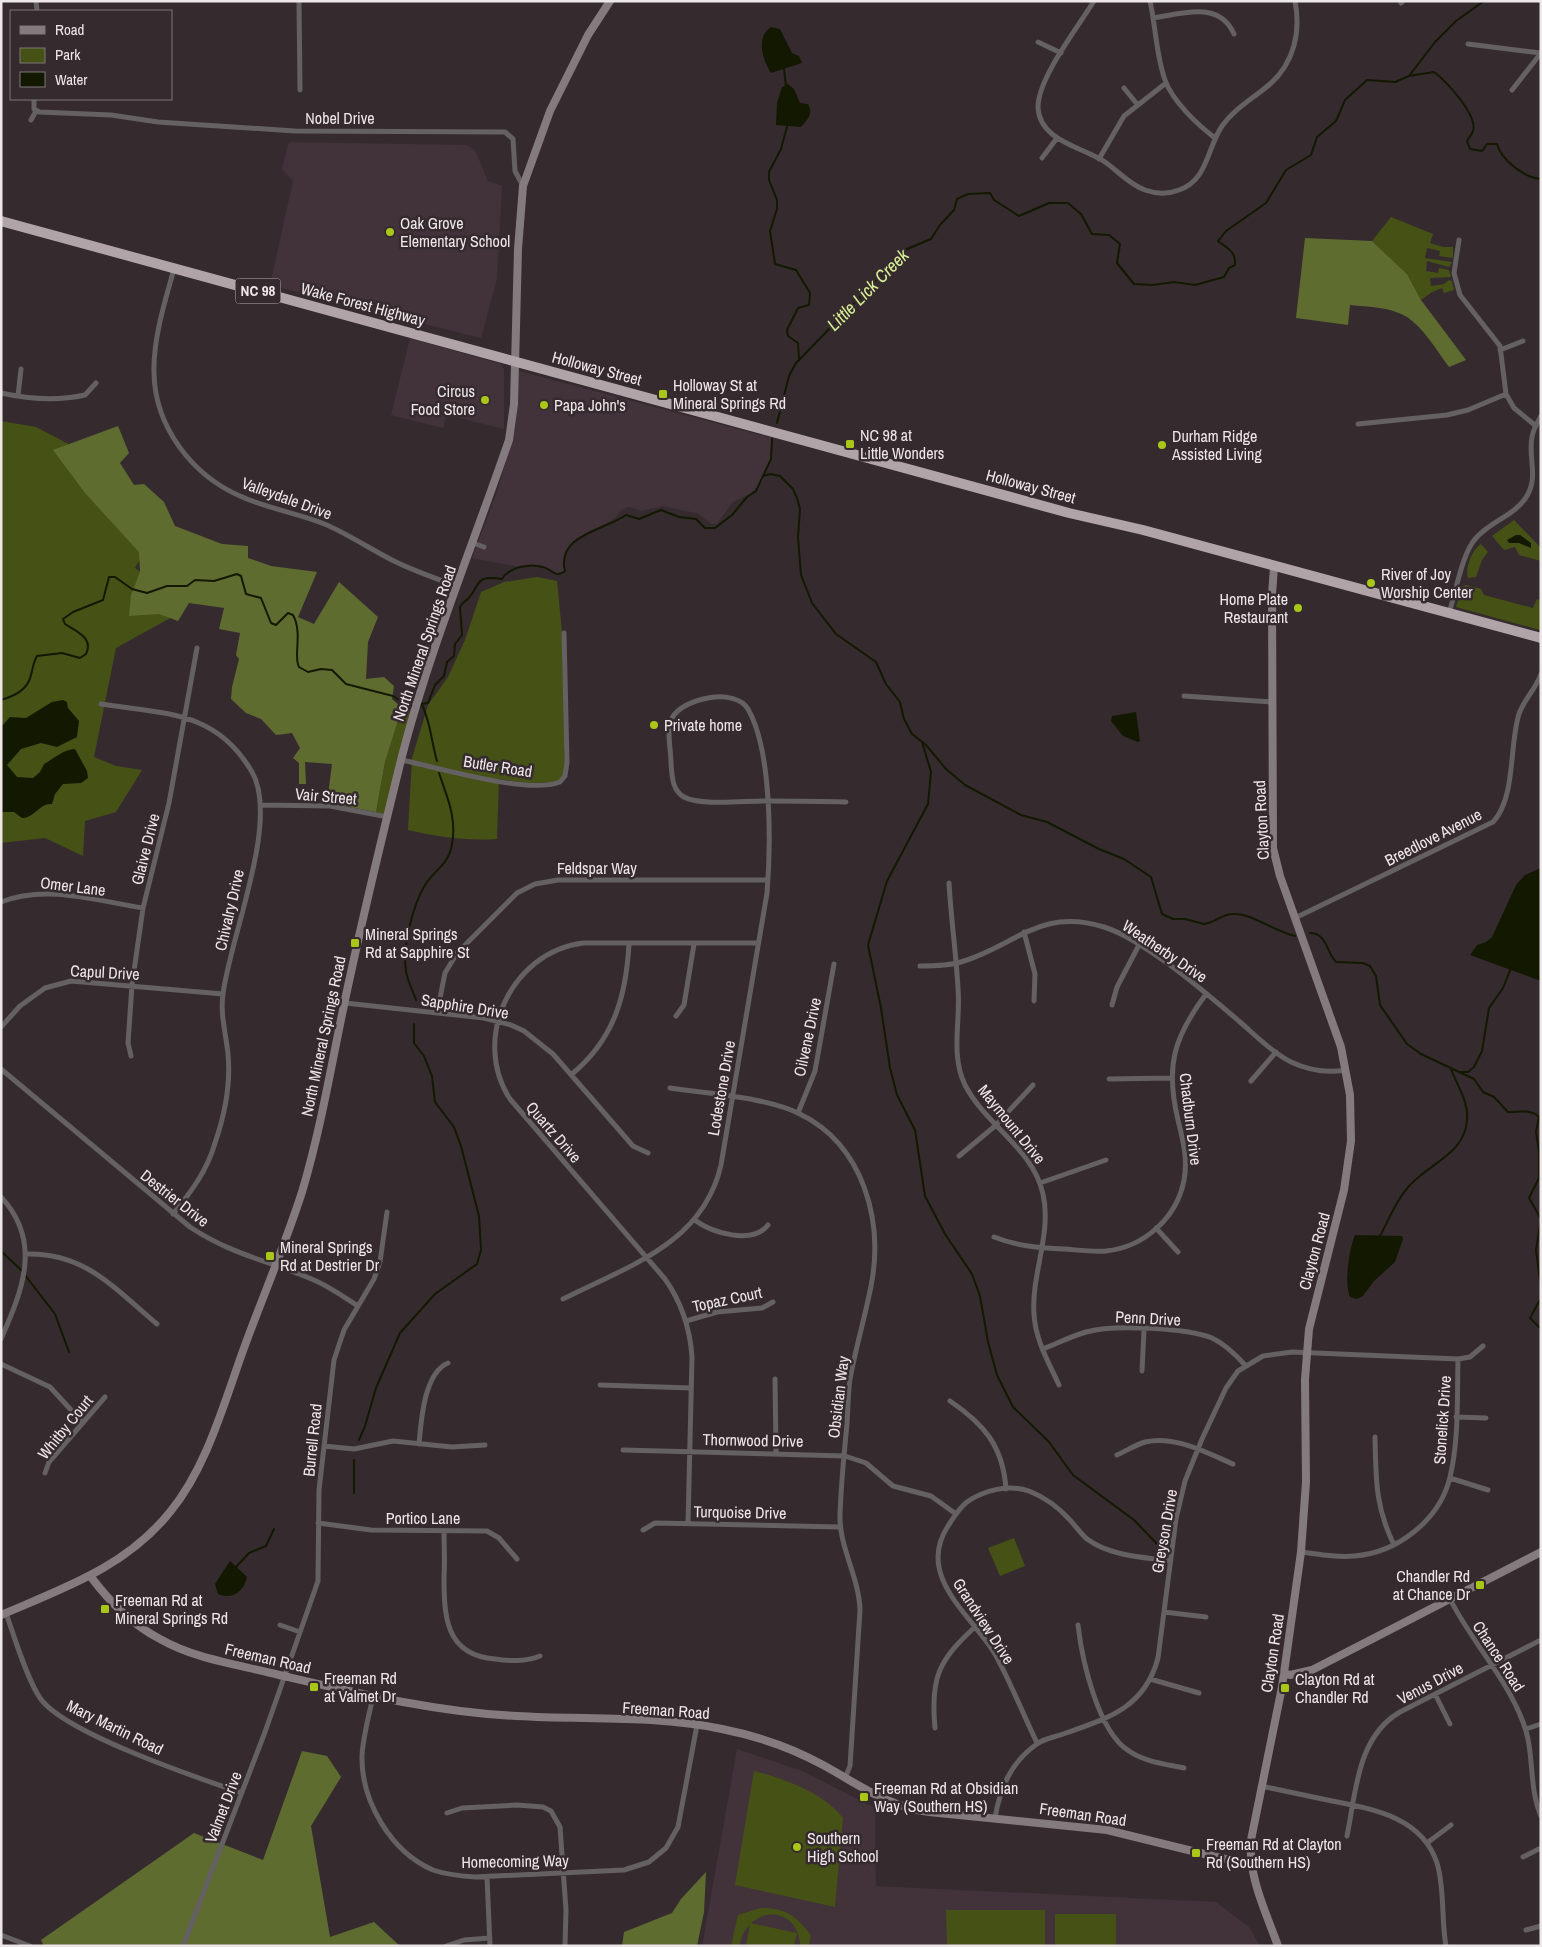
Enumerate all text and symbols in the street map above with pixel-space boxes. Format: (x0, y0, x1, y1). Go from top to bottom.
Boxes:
legend (10, 10, 172, 100)
text: Road (55, 19, 84, 40)
text: Park (55, 44, 81, 65)
text: Water (55, 69, 87, 90)
street label: Nobel Drive (305, 107, 375, 129)
place label: Oak Grove Elementary School (400, 212, 510, 252)
marker: Oak Grove Elementary School (384, 226, 396, 238)
water label: Little Lick Creek (821, 243, 915, 336)
street label: Wake Forest Highway (298, 277, 428, 331)
road number: NC 98 (236, 278, 280, 304)
street label: Holloway Street (550, 345, 645, 391)
place label: Holloway St at Mineral Springs Rd (673, 374, 786, 414)
place label: Circus Food Store (411, 380, 475, 420)
marker: Holloway St at Mineral Springs Rd (657, 388, 669, 400)
marker: Circus Food Store (479, 394, 491, 406)
place label: Papa John's (554, 394, 626, 416)
marker: Papa John's (538, 399, 550, 411)
place label: NC 98 at Little Wonders (860, 424, 944, 464)
place label: Durham Ridge Assisted Living (1171, 425, 1262, 465)
marker: NC 98 at Little Wonders (844, 438, 856, 450)
marker: Durham Ridge Assisted Living (1156, 439, 1168, 451)
street label: Holloway Street (984, 463, 1079, 509)
street label: Valleydale Drive (239, 471, 335, 525)
street label: North Mineral Springs Road (387, 562, 461, 724)
place label: River of Joy Worship Center (1381, 563, 1473, 603)
marker: River of Joy Worship Center (1365, 577, 1377, 589)
place label: Home Plate Restaurant (1219, 588, 1288, 628)
marker: Home Plate Restaurant (1292, 602, 1304, 614)
place label: Private home (664, 714, 742, 736)
marker: Private home (648, 719, 660, 731)
street label: Butler Road (462, 750, 534, 782)
street label: Clayton Road (1248, 780, 1274, 860)
street label: Vair Street (294, 782, 358, 810)
street label: Breedlove Avenue (1381, 803, 1485, 871)
street label: Glaive Drive (126, 811, 164, 887)
street label: Feldspar Way (557, 857, 637, 879)
street label: Chivalry Drive (209, 867, 249, 953)
street label: Omer Lane (39, 871, 107, 901)
street label: Weatherby Drive (1118, 914, 1212, 988)
place label: Mineral Springs Rd at Sapphire St (365, 923, 470, 963)
marker: Mineral Springs Rd at Sapphire St (349, 937, 361, 949)
street label: North Mineral Springs Road (295, 954, 351, 1118)
street label: Capul Drive (70, 959, 140, 985)
street label: Sapphire Drive (420, 988, 510, 1024)
street label: Oilvene Drive (788, 995, 826, 1079)
street label: Lodestone Drive (702, 1039, 740, 1137)
street label: Chadburn Drive (1174, 1072, 1208, 1166)
street label: Maymount Drive (973, 1080, 1051, 1168)
street label: Quartz Drive (521, 1097, 587, 1167)
street label: Destrier Drive (136, 1164, 214, 1232)
street label: Clayton Road (1293, 1210, 1335, 1292)
place label: Mineral Springs Rd at Destrier Dr (280, 1236, 380, 1276)
marker: Mineral Springs Rd at Destrier Dr (264, 1250, 276, 1262)
street label: Topaz Court (690, 1281, 764, 1317)
street label: Penn Drive (1115, 1305, 1181, 1331)
street label: Obsidian Way (822, 1354, 854, 1439)
street label: Stonelick Drive (1428, 1375, 1456, 1465)
street label: Whitby Court (32, 1390, 98, 1464)
street label: Burrell Road (297, 1403, 327, 1477)
street label: Thornwood Drive (703, 1428, 803, 1452)
street label: Greyson Drive (1146, 1487, 1182, 1575)
street label: Turquoise Drive (693, 1500, 787, 1524)
street label: Portico Lane (386, 1507, 460, 1529)
place label: Chandler Rd at Chance Dr (1393, 1565, 1471, 1605)
street label: Grandview Drive (948, 1574, 1020, 1668)
marker: Chandler Rd at Chance Dr (1474, 1579, 1486, 1591)
place label: Freeman Rd at Mineral Springs Rd (115, 1589, 228, 1629)
marker: Freeman Rd at Mineral Springs Rd (99, 1603, 111, 1615)
street label: Clayton Road (1255, 1612, 1289, 1694)
street label: Chance Road (1468, 1616, 1530, 1696)
street label: Freeman Road (223, 1637, 313, 1679)
street label: Venus Drive (1393, 1657, 1467, 1709)
place label: Freeman Rd at Valmet Dr (324, 1667, 397, 1707)
place label: Clayton Rd at Chandler Rd (1295, 1668, 1375, 1708)
marker: Freeman Rd at Valmet Dr (308, 1681, 320, 1693)
marker: Clayton Rd at Chandler Rd (1279, 1682, 1291, 1694)
street label: Mary Martin Road (63, 1694, 167, 1760)
street label: Freeman Road (622, 1696, 710, 1724)
street label: Valmet Drive (199, 1768, 247, 1846)
place label: Freeman Rd at Obsidian Way (Southern HS) (874, 1777, 1018, 1817)
marker: Freeman Rd at Obsidian Way (Southern HS) (858, 1791, 870, 1803)
street label: Freeman Road (1038, 1797, 1128, 1831)
place label: Southern High School (807, 1827, 879, 1867)
place label: Freeman Rd at Clayton Rd (Southern HS) (1206, 1833, 1342, 1873)
marker: Southern High School (791, 1841, 803, 1853)
marker: Freeman Rd at Clayton Rd (Southern HS) (1190, 1847, 1202, 1859)
street label: Homecoming Way (461, 1849, 569, 1873)

